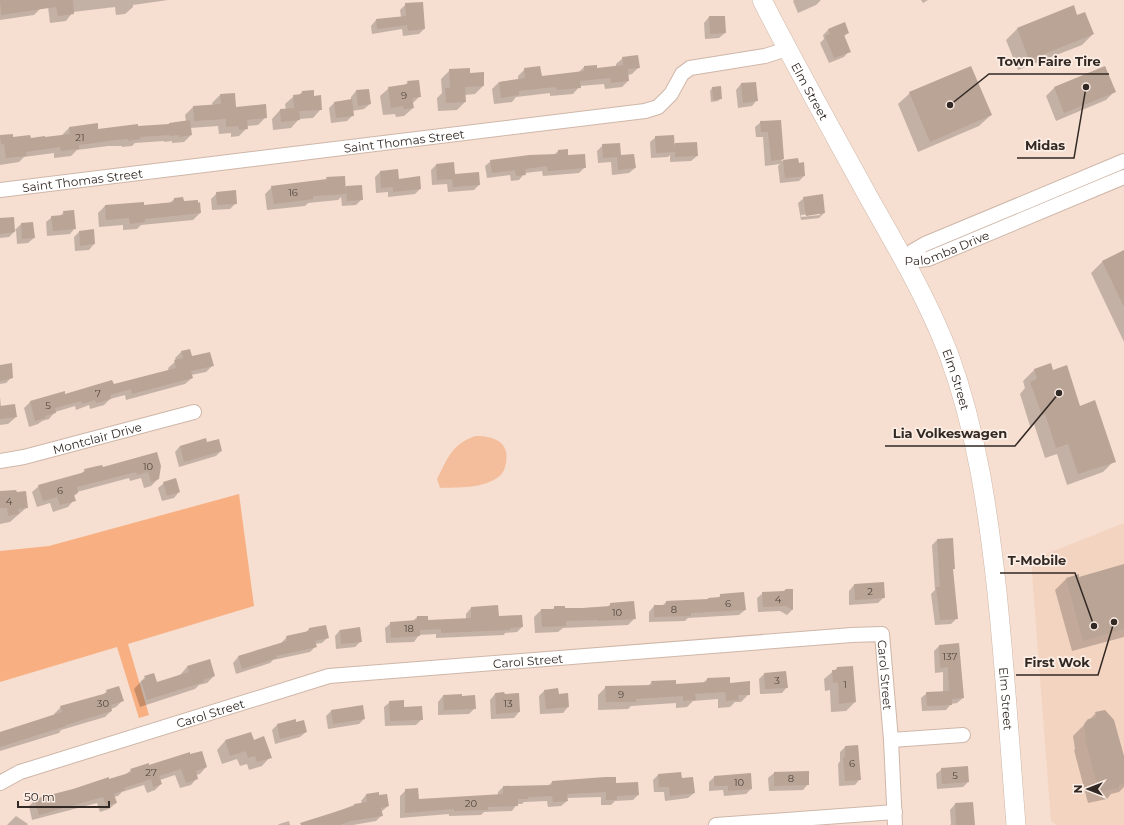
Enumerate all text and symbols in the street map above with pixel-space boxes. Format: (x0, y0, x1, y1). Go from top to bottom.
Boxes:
callout: Town Faire Tire (989, 49, 1109, 74)
text: Town Faire Tire (997, 53, 1101, 69)
street label: Elm Street (788, 60, 832, 123)
house number: 9 (401, 89, 407, 102)
street label: Saint Thomas Street (343, 126, 465, 155)
house number: 21 (75, 131, 85, 144)
callout: Midas (1017, 133, 1074, 158)
text: Midas (1025, 137, 1065, 153)
street label: Saint Thomas Street (21, 165, 144, 195)
house number: 16 (288, 186, 298, 199)
street label: Palomba Drive (905, 227, 991, 268)
street label: Elm Street (940, 347, 973, 412)
house number: 7 (95, 387, 101, 400)
house number: 5 (45, 399, 51, 412)
street label: Montclair Drive (51, 419, 143, 457)
callout: Lia Volkeswagen (885, 421, 1015, 446)
text: Lia Volkeswagen (893, 425, 1007, 441)
house number: 10 (143, 460, 153, 473)
house number: 6 (57, 484, 63, 497)
house number: 4 (6, 495, 13, 508)
callout: T-Mobile (1000, 548, 1075, 573)
text: T-Mobile (1008, 552, 1066, 568)
house number: 2 (867, 585, 873, 598)
house number: 4 (775, 593, 782, 606)
house number: 6 (725, 597, 731, 610)
house number: 8 (671, 603, 677, 616)
house number: 10 (612, 606, 622, 619)
house number: 18 (404, 622, 414, 635)
street label: Carol Street (875, 639, 896, 711)
street label: Carol Street (492, 650, 564, 671)
house number: 137 (942, 650, 958, 663)
callout: First Wok (1016, 650, 1098, 675)
text: First Wok (1024, 654, 1090, 670)
street label: Elm Street (996, 666, 1016, 731)
house number: 3 (774, 674, 780, 687)
house number: 1 (843, 678, 847, 691)
house number: 9 (618, 688, 624, 701)
street label: Carol Street (174, 695, 246, 731)
house number: 30 (97, 697, 110, 710)
house number: 13 (503, 697, 513, 710)
house number: 6 (849, 757, 855, 770)
house number: 27 (145, 766, 157, 779)
house number: 5 (952, 769, 958, 782)
north arrow (1068, 769, 1108, 809)
house number: 8 (788, 772, 794, 785)
house number: 10 (734, 776, 744, 789)
scale bar (18, 783, 109, 809)
text: N (1071, 785, 1085, 793)
text: 50 m (24, 789, 55, 804)
house number: 20 (465, 797, 478, 810)

